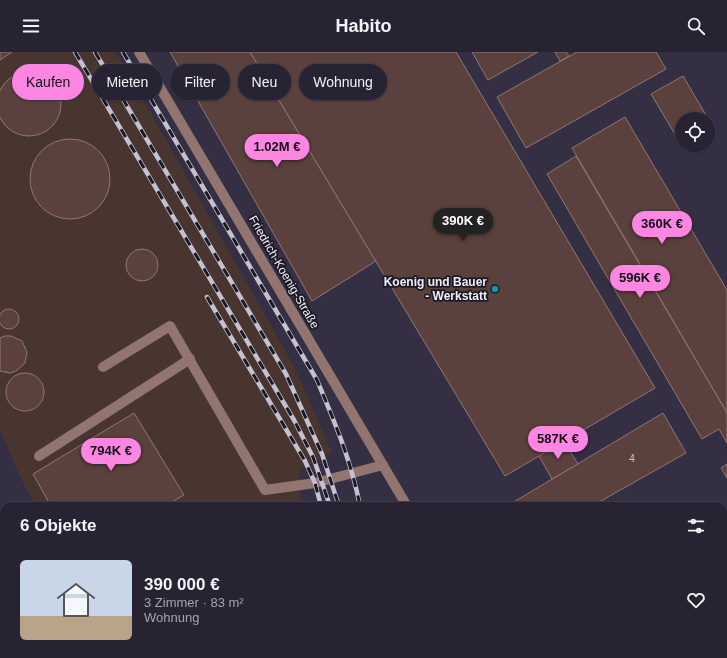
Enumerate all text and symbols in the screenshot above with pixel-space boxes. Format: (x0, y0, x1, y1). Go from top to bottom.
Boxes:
icon: menu (20, 15, 42, 37)
icon: search (685, 15, 707, 37)
text: Habito (336, 16, 392, 36)
chip: Kaufen (12, 64, 84, 100)
chip: Mieten (92, 64, 162, 100)
chip: Filter (170, 64, 230, 100)
chip: Neu (238, 64, 291, 100)
chip: Wohnung (299, 64, 387, 100)
map controls (675, 112, 715, 152)
button: locate (675, 112, 715, 152)
pin: 1.02M € (240, 134, 314, 168)
text: 1.02M € (254, 139, 300, 154)
pin: 390K € (430, 208, 496, 242)
pin: 360K € (629, 211, 695, 245)
street label: Friedrich-Koenig-Straße (246, 213, 322, 331)
text: 390K € (442, 213, 484, 228)
text: 360K € (641, 216, 683, 231)
pin: 596K € (607, 265, 673, 299)
text: 596K € (619, 270, 661, 285)
place label: Koenig und Bauer - Werkstatt (384, 275, 487, 303)
marker: Koenig und Bauer - Werkstatt (490, 284, 500, 294)
pin: 587K € (525, 426, 591, 460)
text: 587K € (537, 431, 579, 446)
pin: 794K € (78, 438, 144, 472)
text: 794K € (90, 443, 132, 458)
house number: 4 (629, 453, 635, 464)
icon: filters (685, 515, 707, 537)
text: 6 Objekte (20, 516, 97, 535)
text: 390 000 € (144, 575, 220, 594)
icon: home (52, 576, 100, 624)
icon: heart (685, 589, 707, 611)
text: 3 Zimmer · 83 m² (144, 595, 244, 610)
text: Wohnung (144, 610, 199, 625)

